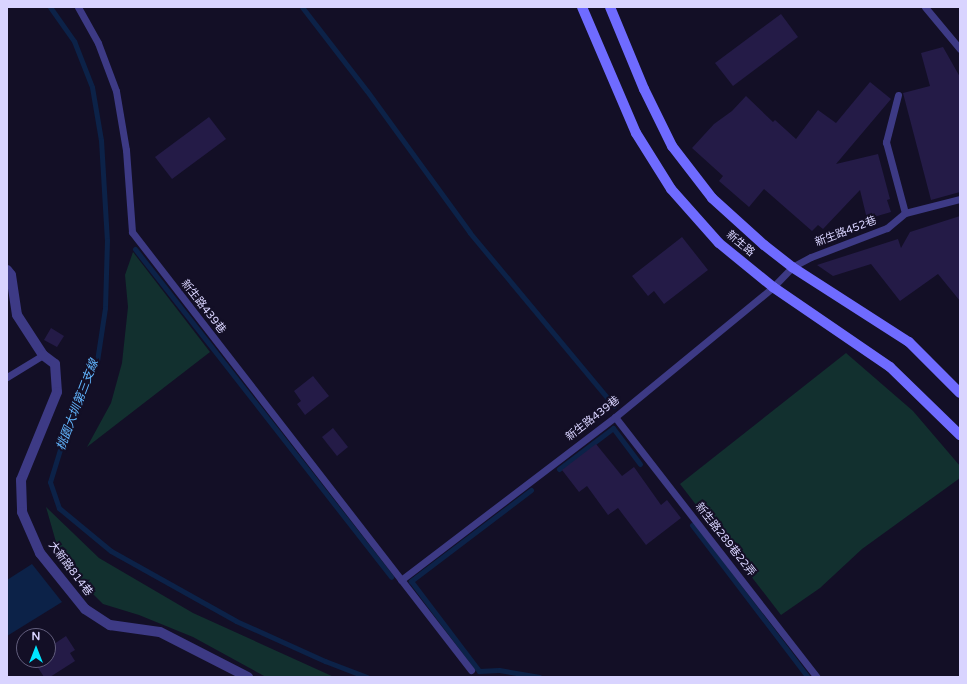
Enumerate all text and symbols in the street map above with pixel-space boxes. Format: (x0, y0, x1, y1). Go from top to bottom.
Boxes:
street label: 新生路452巷 (813, 214, 879, 250)
street label: 新生路 (723, 228, 757, 260)
street label: 新生路439巷 (178, 277, 228, 337)
water label: 桃園大圳第三支線 (54, 358, 102, 452)
street label: 新生路439巷 (563, 394, 623, 444)
street label: 新生路289巷22弄 (692, 501, 758, 579)
street label: 大新路814巷 (45, 539, 95, 599)
north arrow (16, 628, 56, 668)
text: N (32, 630, 40, 643)

